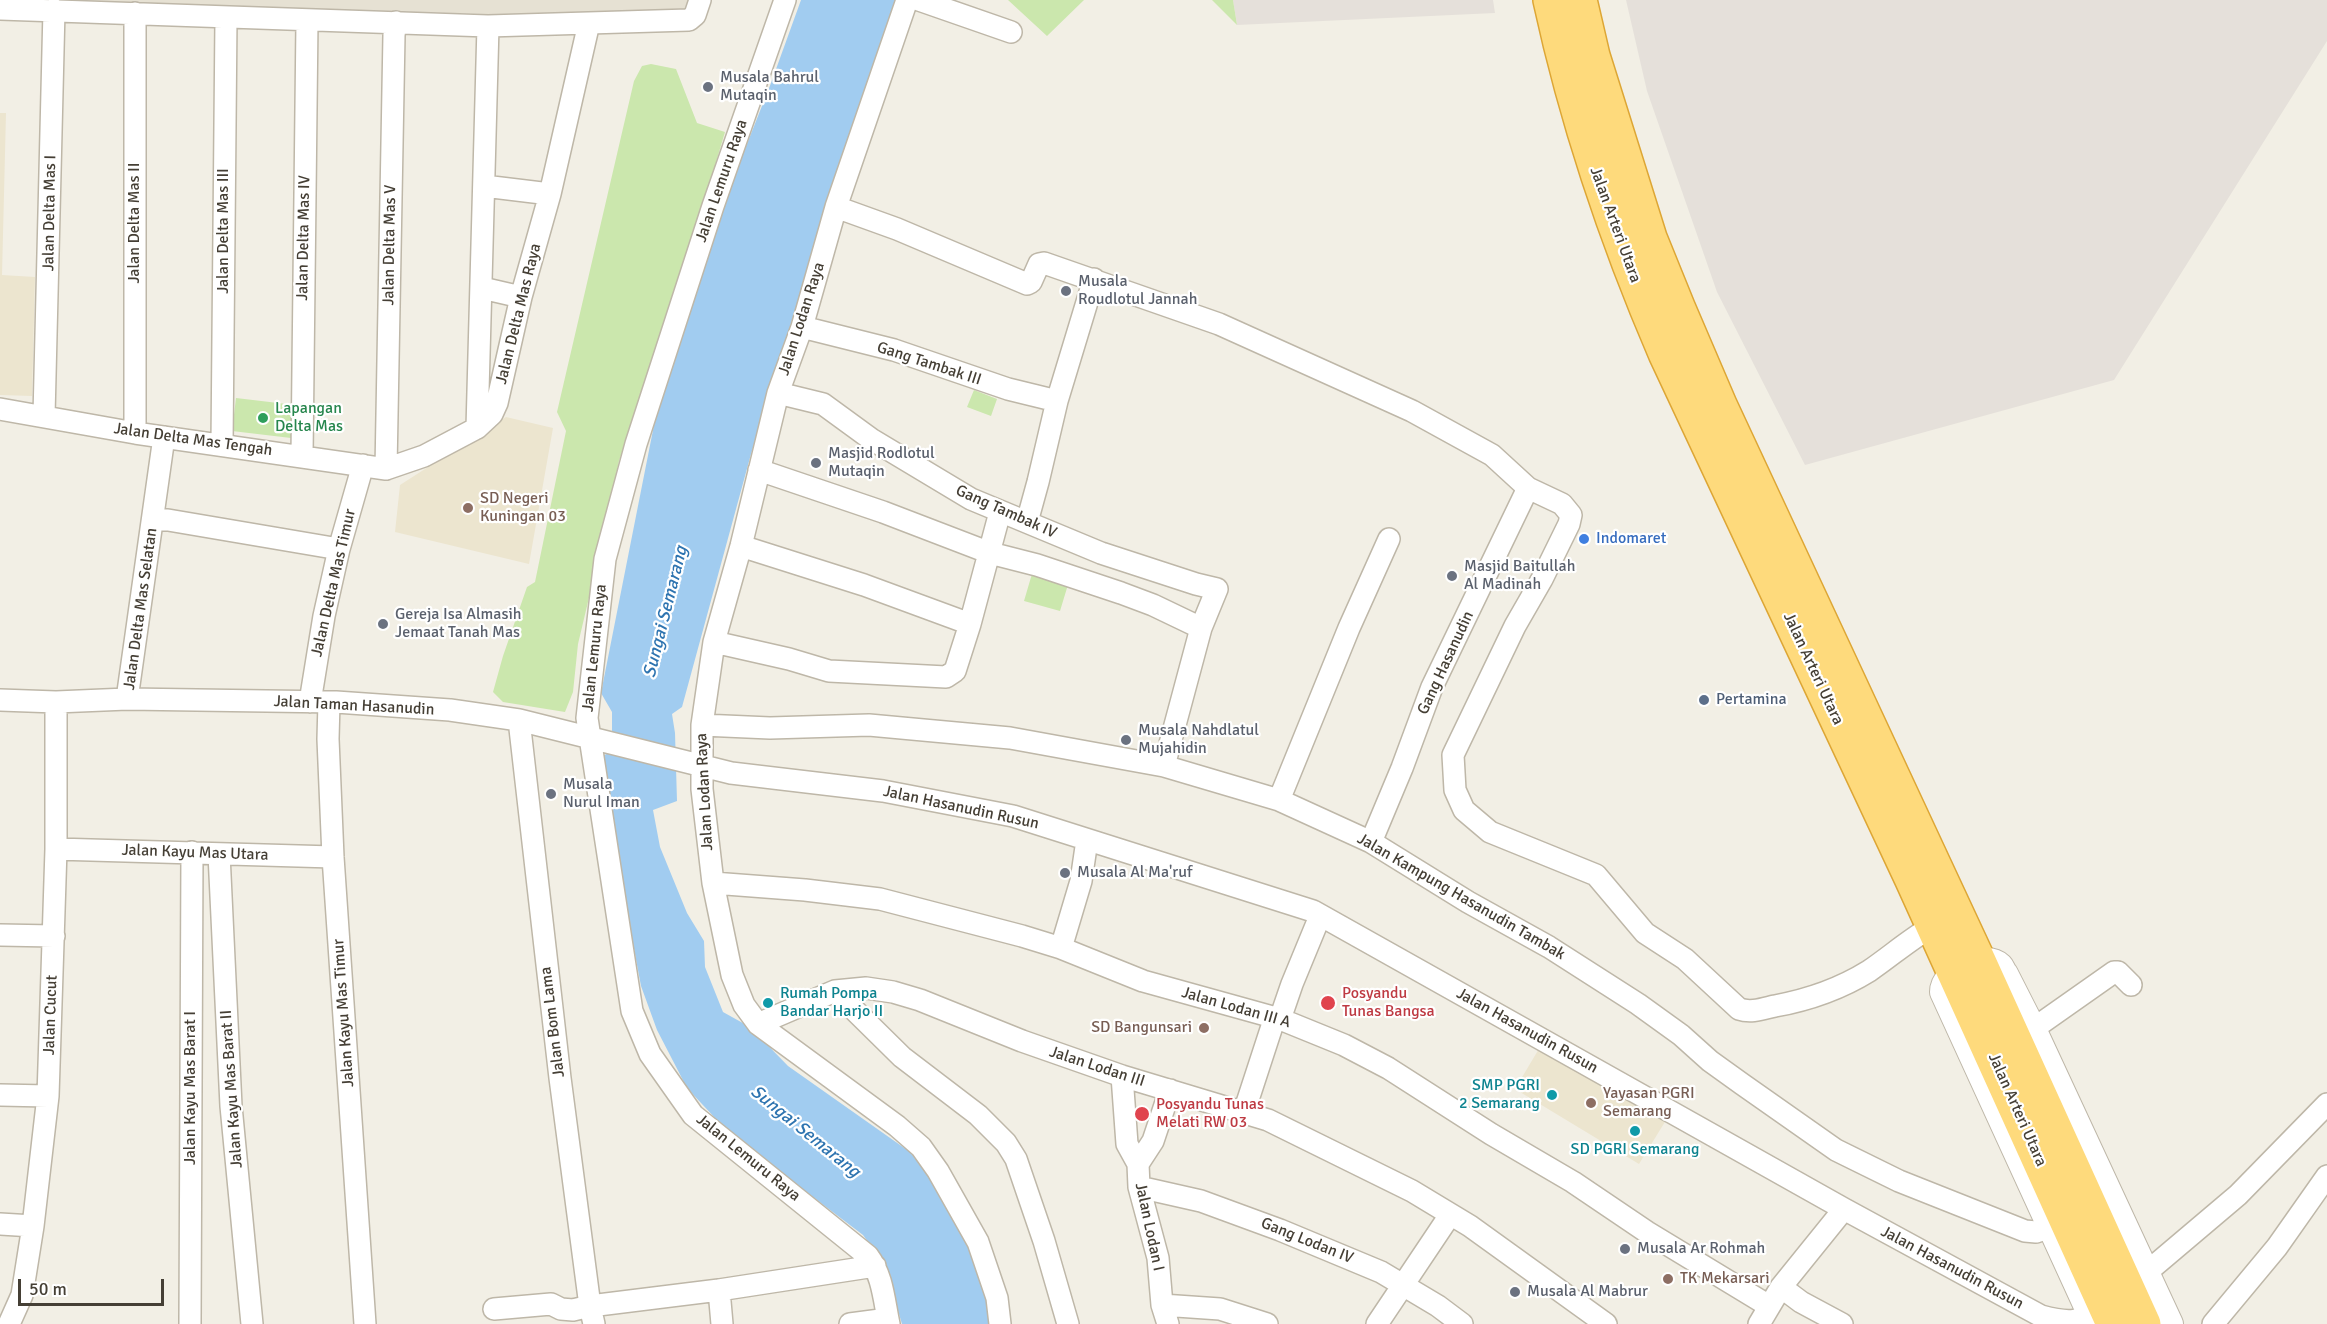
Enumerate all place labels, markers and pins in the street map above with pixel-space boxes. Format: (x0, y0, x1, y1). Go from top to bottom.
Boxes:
place label: Musala Bahrul Mutaqin (720, 68, 819, 106)
marker: Musala Bahrul Mutaqin (701, 80, 715, 94)
place label: Musala Roudlotul Jannah (1078, 272, 1197, 310)
marker: Musala Roudlotul Jannah (1059, 284, 1073, 298)
place label: Lapangan Delta Mas (275, 399, 343, 437)
marker: Lapangan Delta Mas (256, 411, 270, 425)
place label: Masjid Rodlotul Mutaqin (828, 444, 935, 482)
marker: Masjid Rodlotul Mutaqin (809, 456, 823, 470)
place label: SD Negeri Kuningan 03 (480, 489, 566, 527)
marker: SD Negeri Kuningan 03 (461, 501, 475, 515)
place label: Indomaret (1596, 529, 1666, 549)
marker: Indomaret (1577, 532, 1591, 546)
place label: Masjid Baitullah Al Madinah (1464, 557, 1575, 595)
marker: Masjid Baitullah Al Madinah (1445, 569, 1459, 583)
place label: Gereja Isa Almasih Jemaat Tanah Mas (395, 605, 522, 643)
marker: Gereja Isa Almasih Jemaat Tanah Mas (376, 617, 390, 631)
place label: Pertamina (1716, 690, 1787, 710)
marker: Pertamina (1697, 693, 1711, 707)
place label: Musala Nahdlatul Mujahidin (1138, 721, 1259, 759)
marker: Musala Nahdlatul Mujahidin (1119, 733, 1133, 747)
place label: Musala Nurul Iman (563, 775, 640, 813)
marker: Musala Nurul Iman (544, 787, 558, 801)
place label: Musala Al Ma'ruf (1077, 863, 1192, 883)
marker: Musala Al Ma'ruf (1058, 866, 1072, 880)
place label: Rumah Pompa Bandar Harjo II (780, 984, 883, 1022)
place label: Posyandu Tunas Bangsa (1342, 984, 1435, 1022)
marker: Posyandu Tunas Bangsa (1319, 994, 1337, 1012)
marker: Rumah Pompa Bandar Harjo II (761, 996, 775, 1010)
place label: SD Bangunsari (1091, 1018, 1192, 1038)
marker: SD Bangunsari (1197, 1021, 1211, 1035)
place label: SMP PGRI 2 Semarang (1459, 1076, 1540, 1114)
place label: Yayasan PGRI Semarang (1603, 1084, 1695, 1122)
marker: SMP PGRI 2 Semarang (1545, 1088, 1559, 1102)
place label: Posyandu Tunas Melati RW 03 (1156, 1095, 1264, 1133)
marker: Yayasan PGRI Semarang (1584, 1096, 1598, 1110)
marker: Posyandu Tunas Melati RW 03 (1133, 1105, 1151, 1123)
marker: SD PGRI Semarang (1628, 1124, 1642, 1138)
place label: SD PGRI Semarang (1571, 1140, 1699, 1160)
place label: Musala Ar Rohmah (1637, 1239, 1765, 1259)
marker: Musala Ar Rohmah (1618, 1242, 1632, 1256)
place label: TK Mekarsari (1680, 1269, 1769, 1289)
marker: TK Mekarsari (1661, 1272, 1675, 1286)
place label: Musala Al Mabrur (1527, 1282, 1648, 1302)
marker: Musala Al Mabrur (1508, 1285, 1522, 1299)

